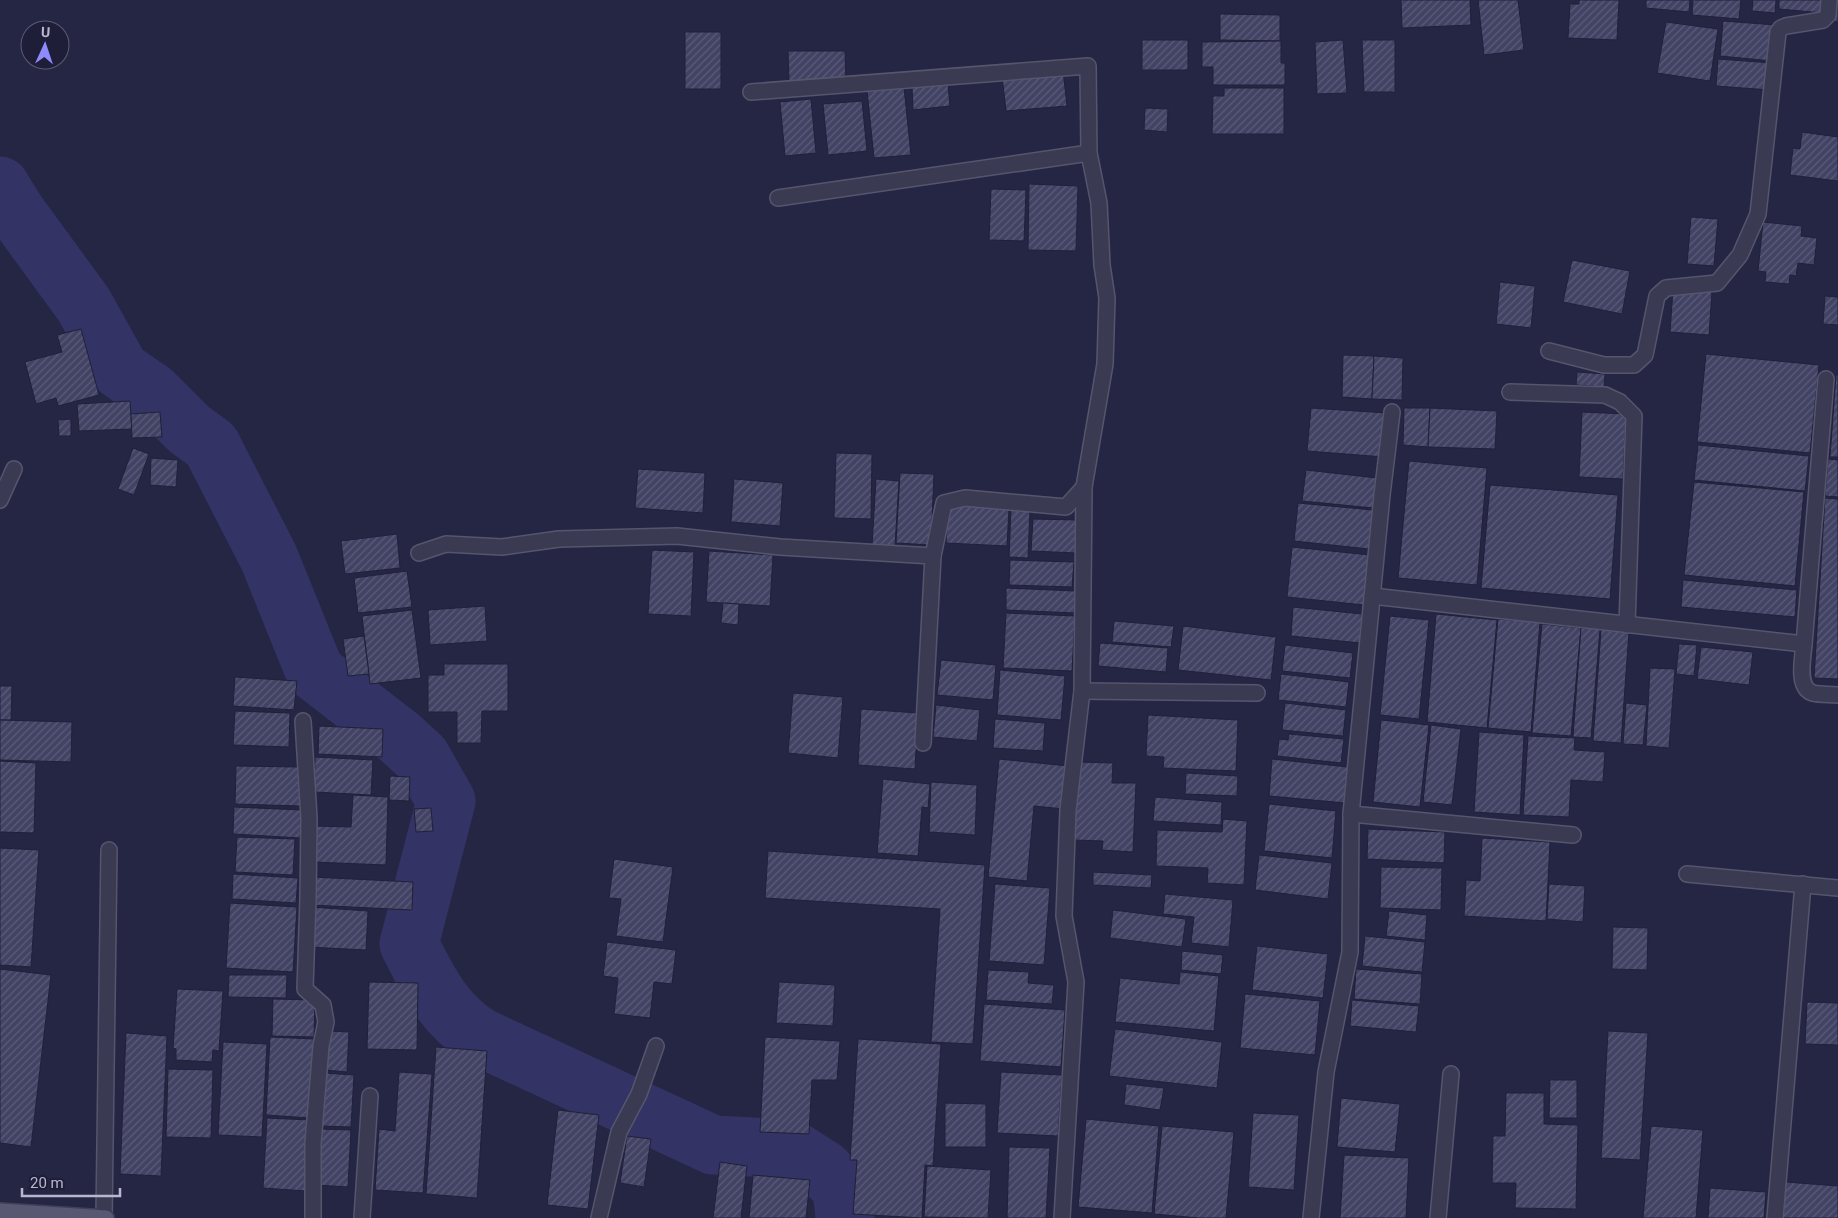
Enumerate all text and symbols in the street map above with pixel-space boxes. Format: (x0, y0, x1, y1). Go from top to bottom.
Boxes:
north arrow (20, 20, 70, 70)
text: U (41, 24, 51, 40)
scale bar (22, 1166, 120, 1198)
text: 20 m (30, 1174, 64, 1192)

